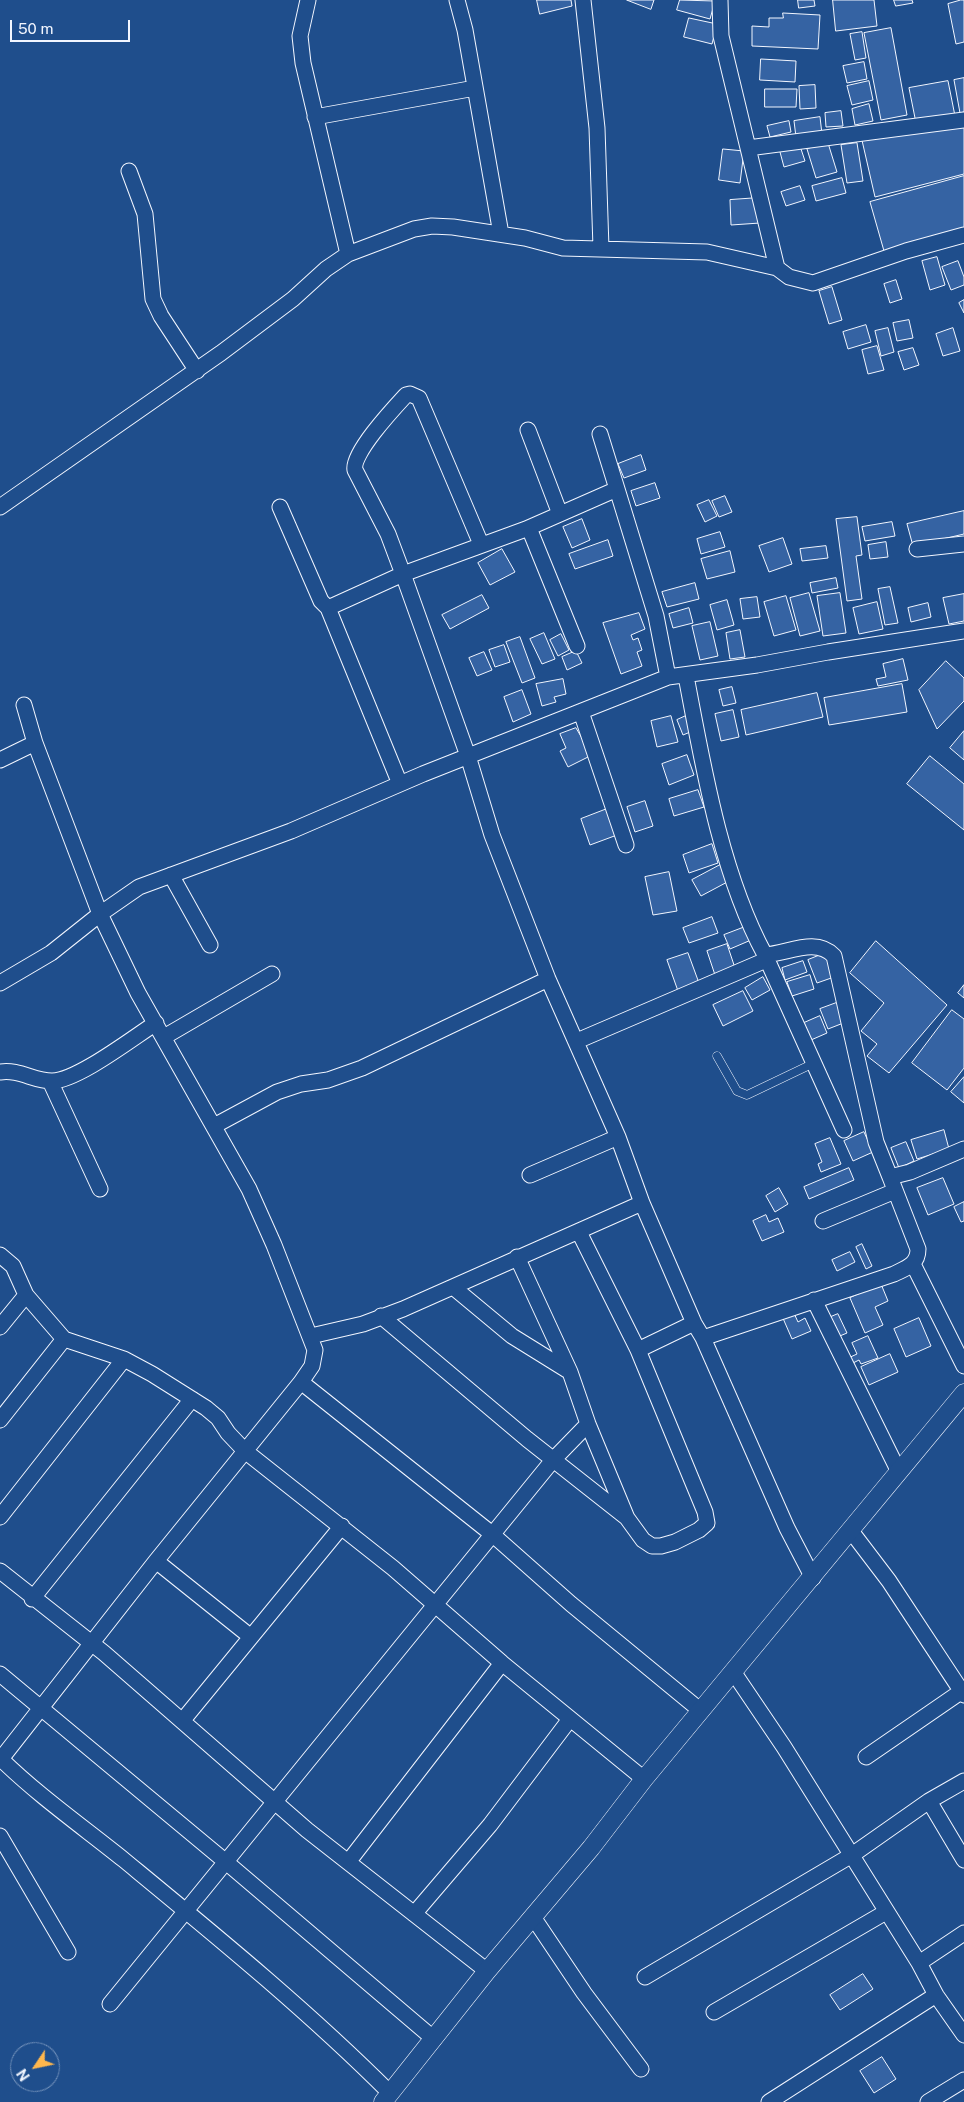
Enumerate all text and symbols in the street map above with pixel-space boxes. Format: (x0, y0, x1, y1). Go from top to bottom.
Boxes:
scale bar (12, 10, 132, 42)
text: 50 m (18, 20, 53, 37)
north arrow (10, 2042, 60, 2092)
text: N (14, 2066, 33, 2084)

